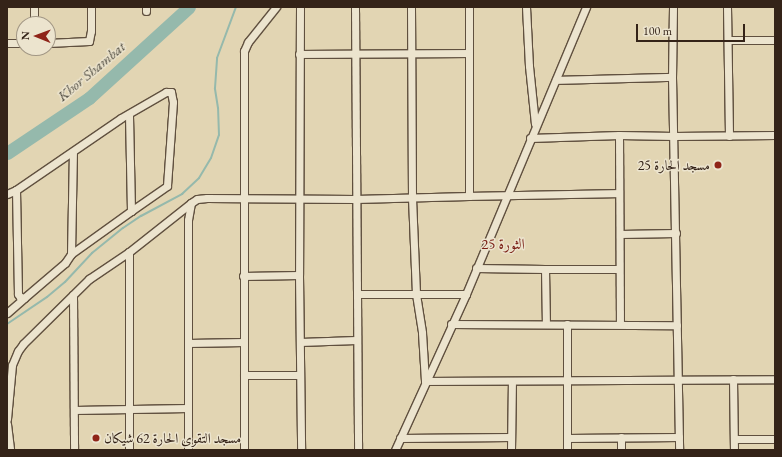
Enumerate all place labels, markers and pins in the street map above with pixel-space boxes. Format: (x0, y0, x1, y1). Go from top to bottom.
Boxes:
place label: مسجد الحارة 25 (638, 157, 710, 173)
marker: مسجد الحارة 25 (713, 160, 723, 170)
place label: مسجد التقوى الحارة 62 شيكان (104, 430, 241, 446)
marker: مسجد التقوى الحارة 62 شيكان (91, 433, 101, 443)

